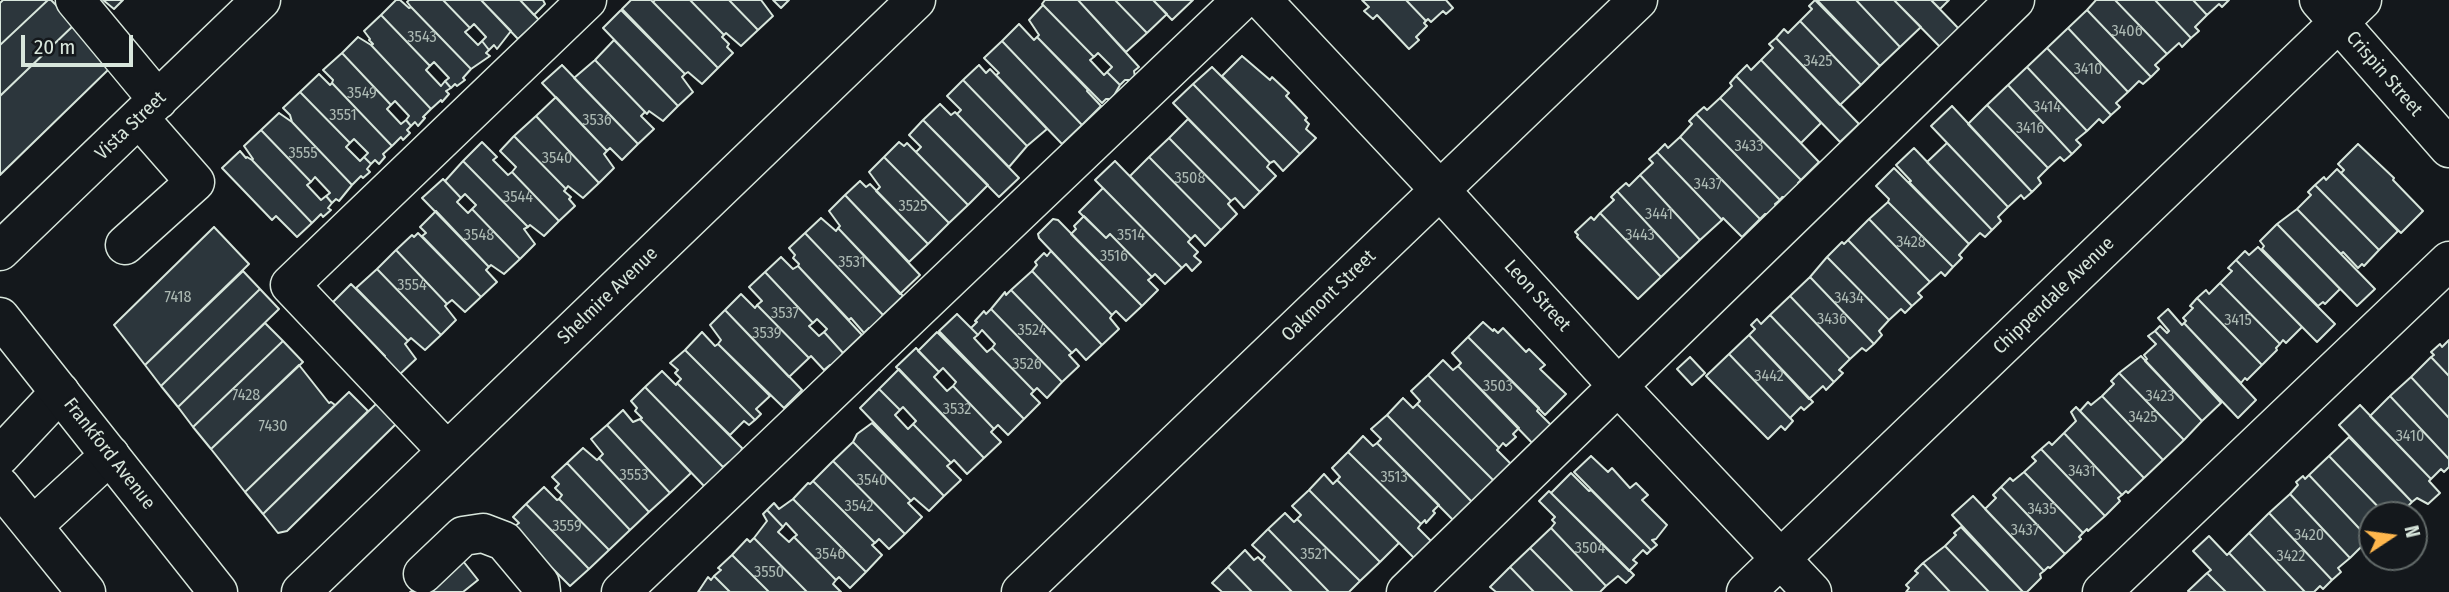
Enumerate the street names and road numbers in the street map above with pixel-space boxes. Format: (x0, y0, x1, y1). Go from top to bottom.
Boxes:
street label: Crispin Street (2341, 27, 2427, 121)
street label: Vista Street (91, 87, 171, 165)
street label: Chippendale Avenue (1989, 233, 2119, 359)
street label: Shelmire Avenue (553, 243, 663, 349)
street label: Oakmont Street (1277, 245, 1381, 347)
street label: Leon Street (1499, 255, 1575, 337)
street label: Frankford Avenue (58, 394, 160, 514)

